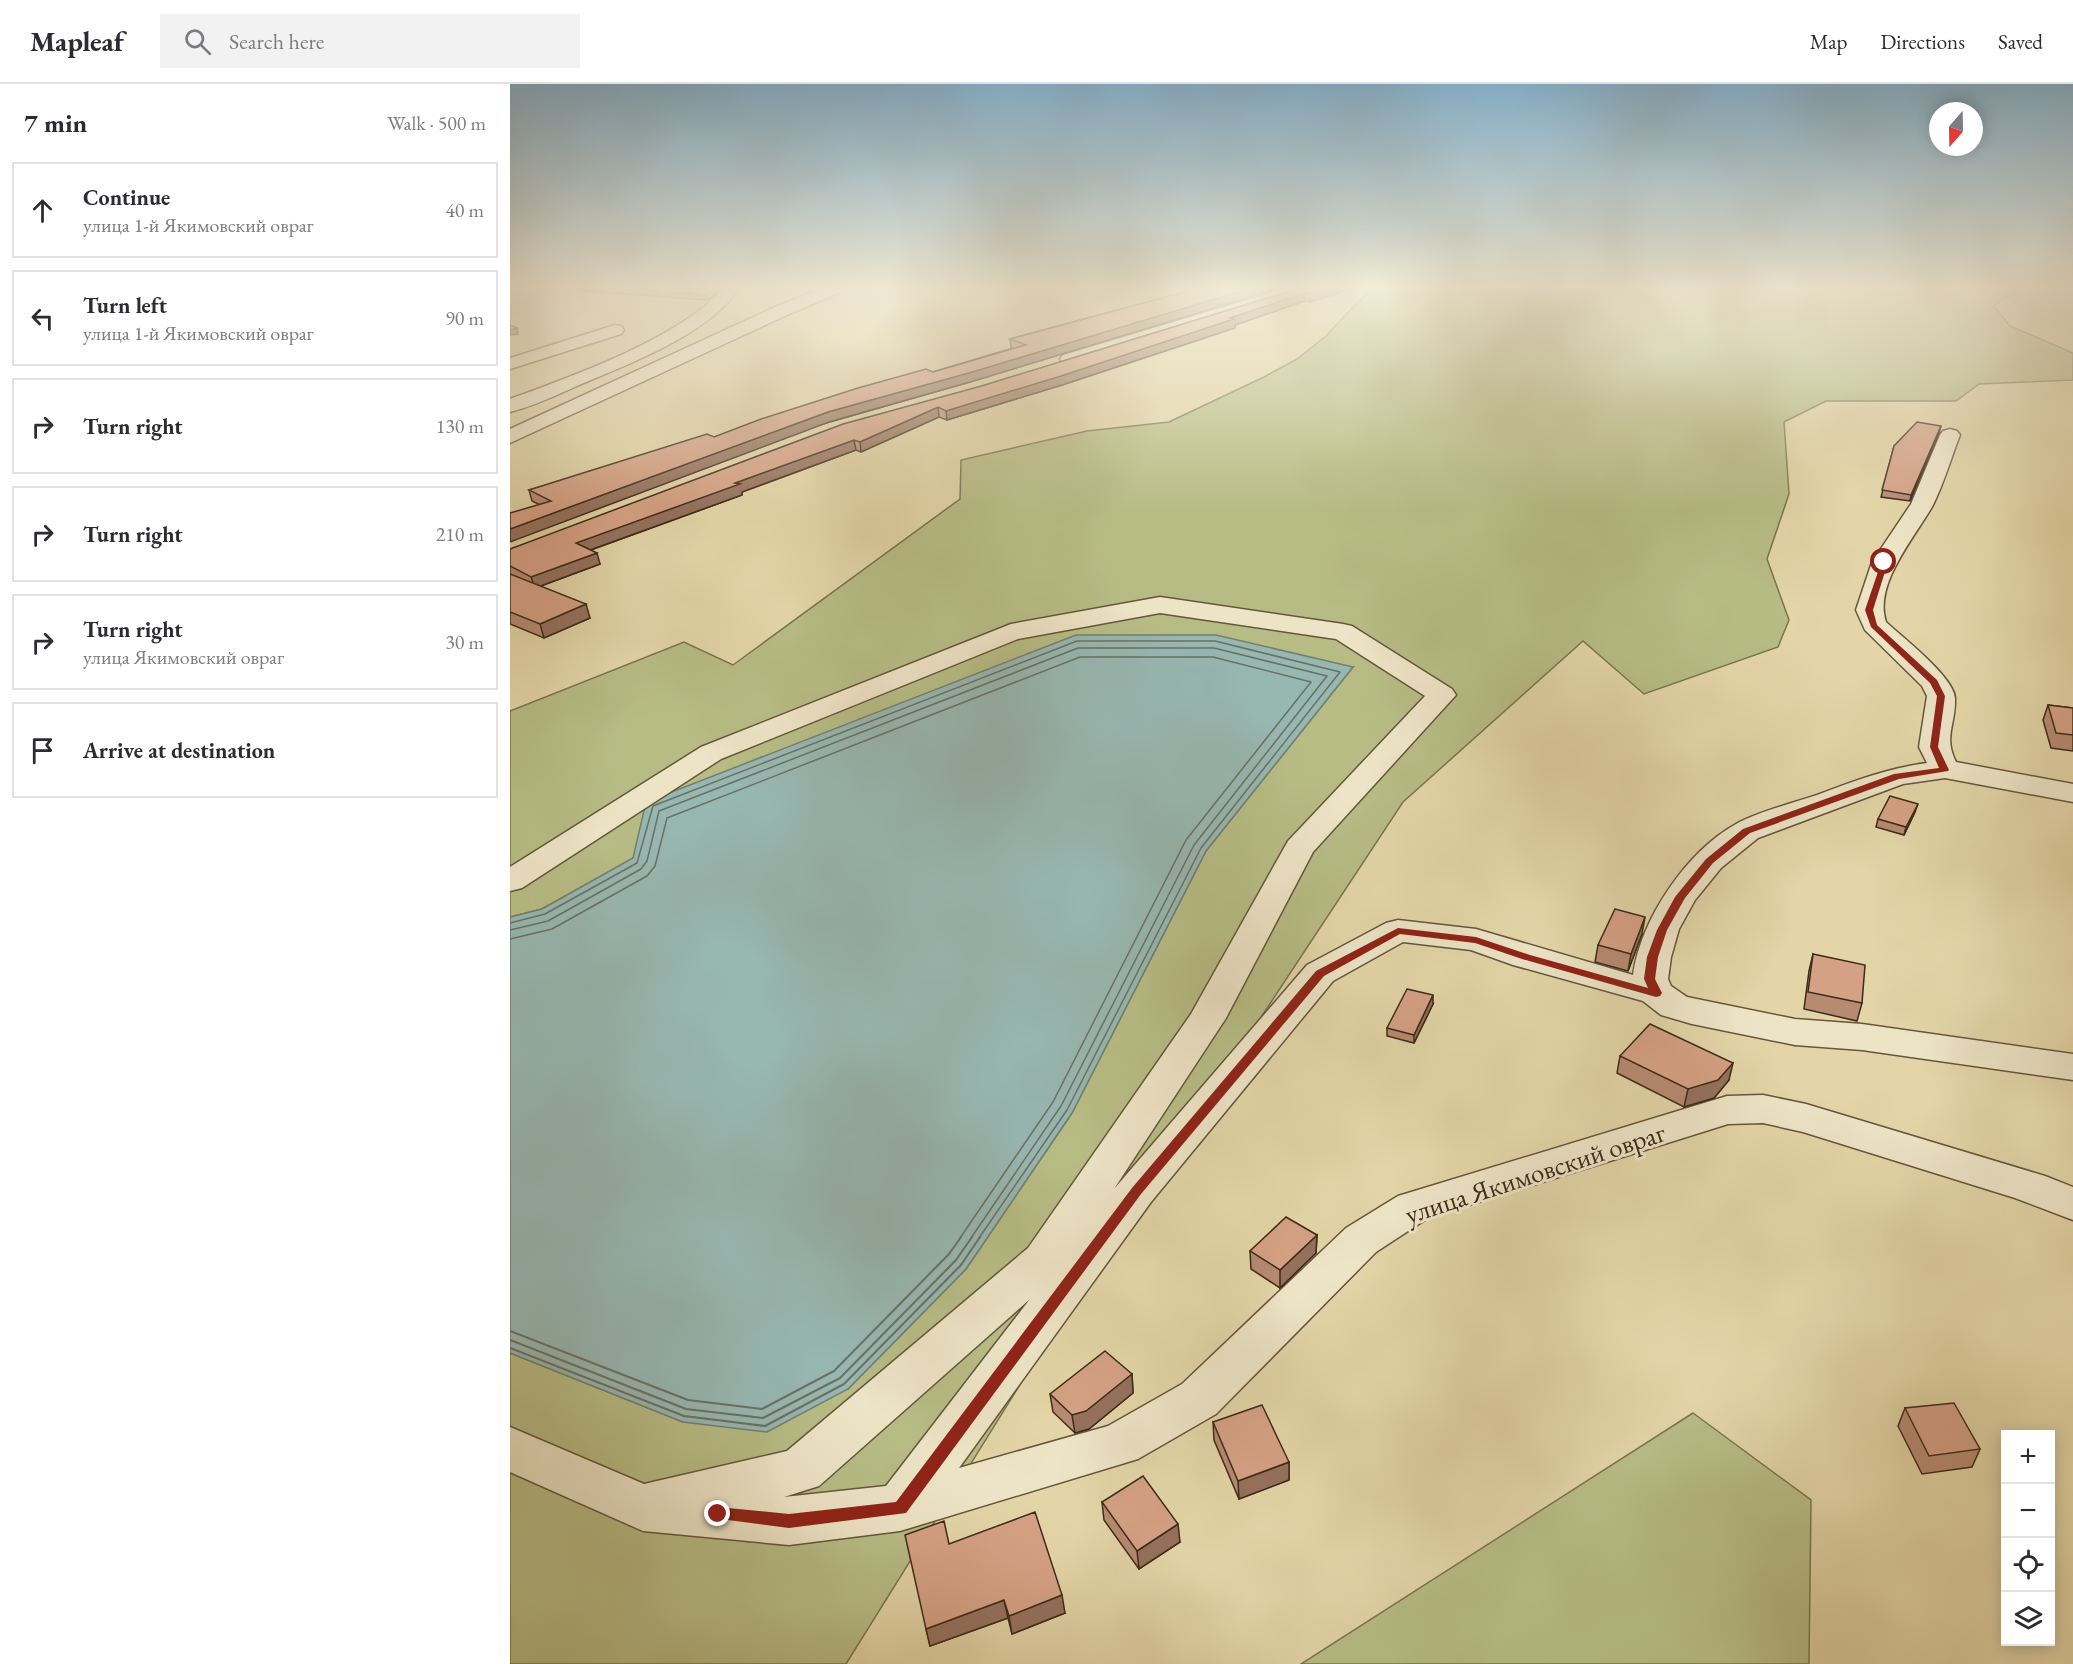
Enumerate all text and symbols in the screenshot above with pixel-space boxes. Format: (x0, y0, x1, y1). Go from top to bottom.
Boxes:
search box (160, 14, 580, 68)
text: Mapleaf (30, 23, 124, 59)
icon: search (181, 25, 214, 58)
text: Search here (229, 27, 324, 56)
text: Map (1810, 28, 1847, 55)
text: Directions (1880, 28, 1965, 55)
text: Saved (1998, 28, 2043, 55)
north arrow (1929, 102, 1983, 156)
text: 7 min (24, 106, 87, 140)
text: Walk · 500 m (387, 110, 486, 136)
text: Continue (83, 183, 170, 212)
icon: ahead (26, 194, 59, 227)
text: 40 m (445, 197, 484, 223)
text: улица 1-й Якимовский овраг (83, 212, 314, 238)
text: Turn left (83, 291, 167, 320)
icon: left (26, 302, 59, 335)
text: 90 m (445, 305, 484, 331)
text: улица 1-й Якимовский овраг (83, 320, 314, 346)
icon: right (26, 410, 59, 443)
text: Turn right (83, 412, 182, 441)
text: 130 m (436, 413, 484, 439)
icon: right (26, 518, 59, 551)
text: Turn right (83, 520, 182, 549)
text: 210 m (436, 521, 484, 547)
route start (1870, 548, 1896, 574)
text: Turn right (83, 615, 182, 644)
icon: right (26, 626, 59, 659)
text: 30 m (445, 629, 484, 655)
text: улица Якимовский овраг (83, 644, 284, 670)
icon: arrive (26, 734, 59, 767)
text: Arrive at destination (83, 736, 275, 765)
street label: улица Якимовский овраг (1401, 1114, 1670, 1232)
map controls (2001, 1430, 2055, 1646)
button: + (2001, 1430, 2055, 1484)
button: − (2001, 1484, 2055, 1538)
route end (704, 1500, 730, 1526)
button: locate (2001, 1538, 2055, 1592)
button: layers (2001, 1592, 2055, 1646)

